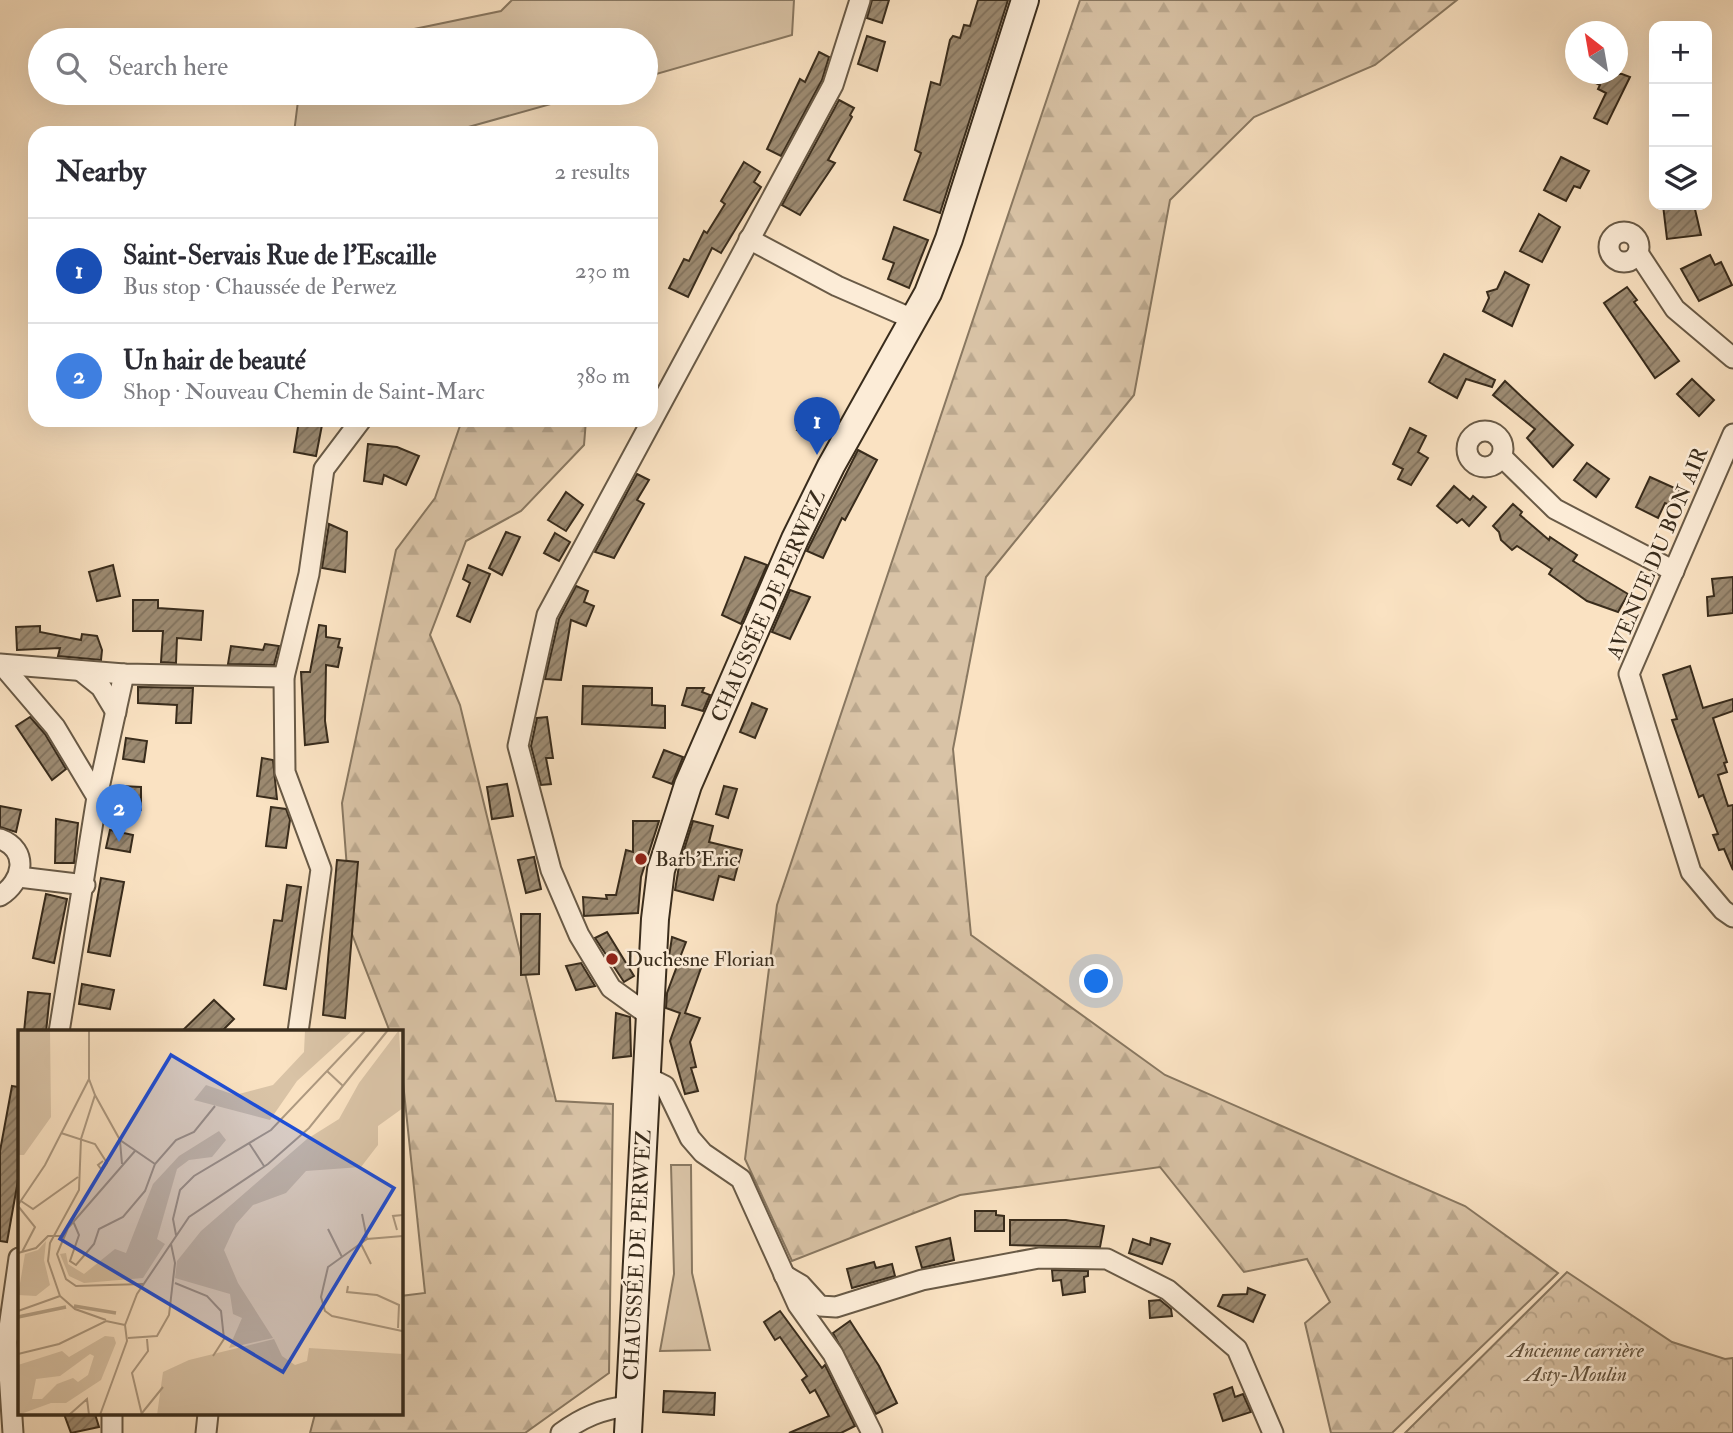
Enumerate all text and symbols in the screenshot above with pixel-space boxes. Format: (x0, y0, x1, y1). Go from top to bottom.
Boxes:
north arrow (1565, 21, 1628, 84)
map controls (1649, 21, 1712, 210)
button: + (1649, 21, 1712, 84)
search box (28, 28, 658, 105)
icon: search (52, 48, 90, 86)
text: Search here (108, 51, 228, 83)
button: − (1649, 84, 1712, 147)
button: layers (1649, 147, 1712, 210)
text: Nearby (56, 153, 146, 190)
text: 2 results (555, 157, 630, 186)
text: Saint-Servais Rue de l'Escaille (123, 240, 436, 272)
text: 1 (75, 256, 83, 285)
text: 230 m (575, 256, 630, 285)
text: Bus stop · Chaussée de Perwez (123, 272, 397, 301)
text: Un hair de beauté (123, 345, 306, 377)
text: 2 (73, 361, 85, 390)
text: 380 m (576, 361, 630, 390)
text: Shop · Nouveau Chemin de Saint-Marc (123, 377, 485, 406)
pin: 1 (794, 397, 840, 455)
street label: AVENUE DU BON AIR (1600, 442, 1715, 664)
street label: CHAUSSÉE DE PERWEZ (705, 486, 832, 726)
pin: 2 (96, 784, 142, 842)
place label: Barb'Eric (655, 846, 738, 873)
marker: Barb'Eric (633, 851, 649, 867)
place label: Duchesne Florian (626, 946, 775, 973)
marker: Duchesne Florian (604, 951, 620, 967)
your location (1079, 964, 1113, 998)
inset map (18, 1030, 402, 1416)
street label: CHAUSSÉE DE PERWEZ (617, 1129, 658, 1381)
park label: Ancienne carrière Asty-Moulin (1506, 1337, 1645, 1388)

